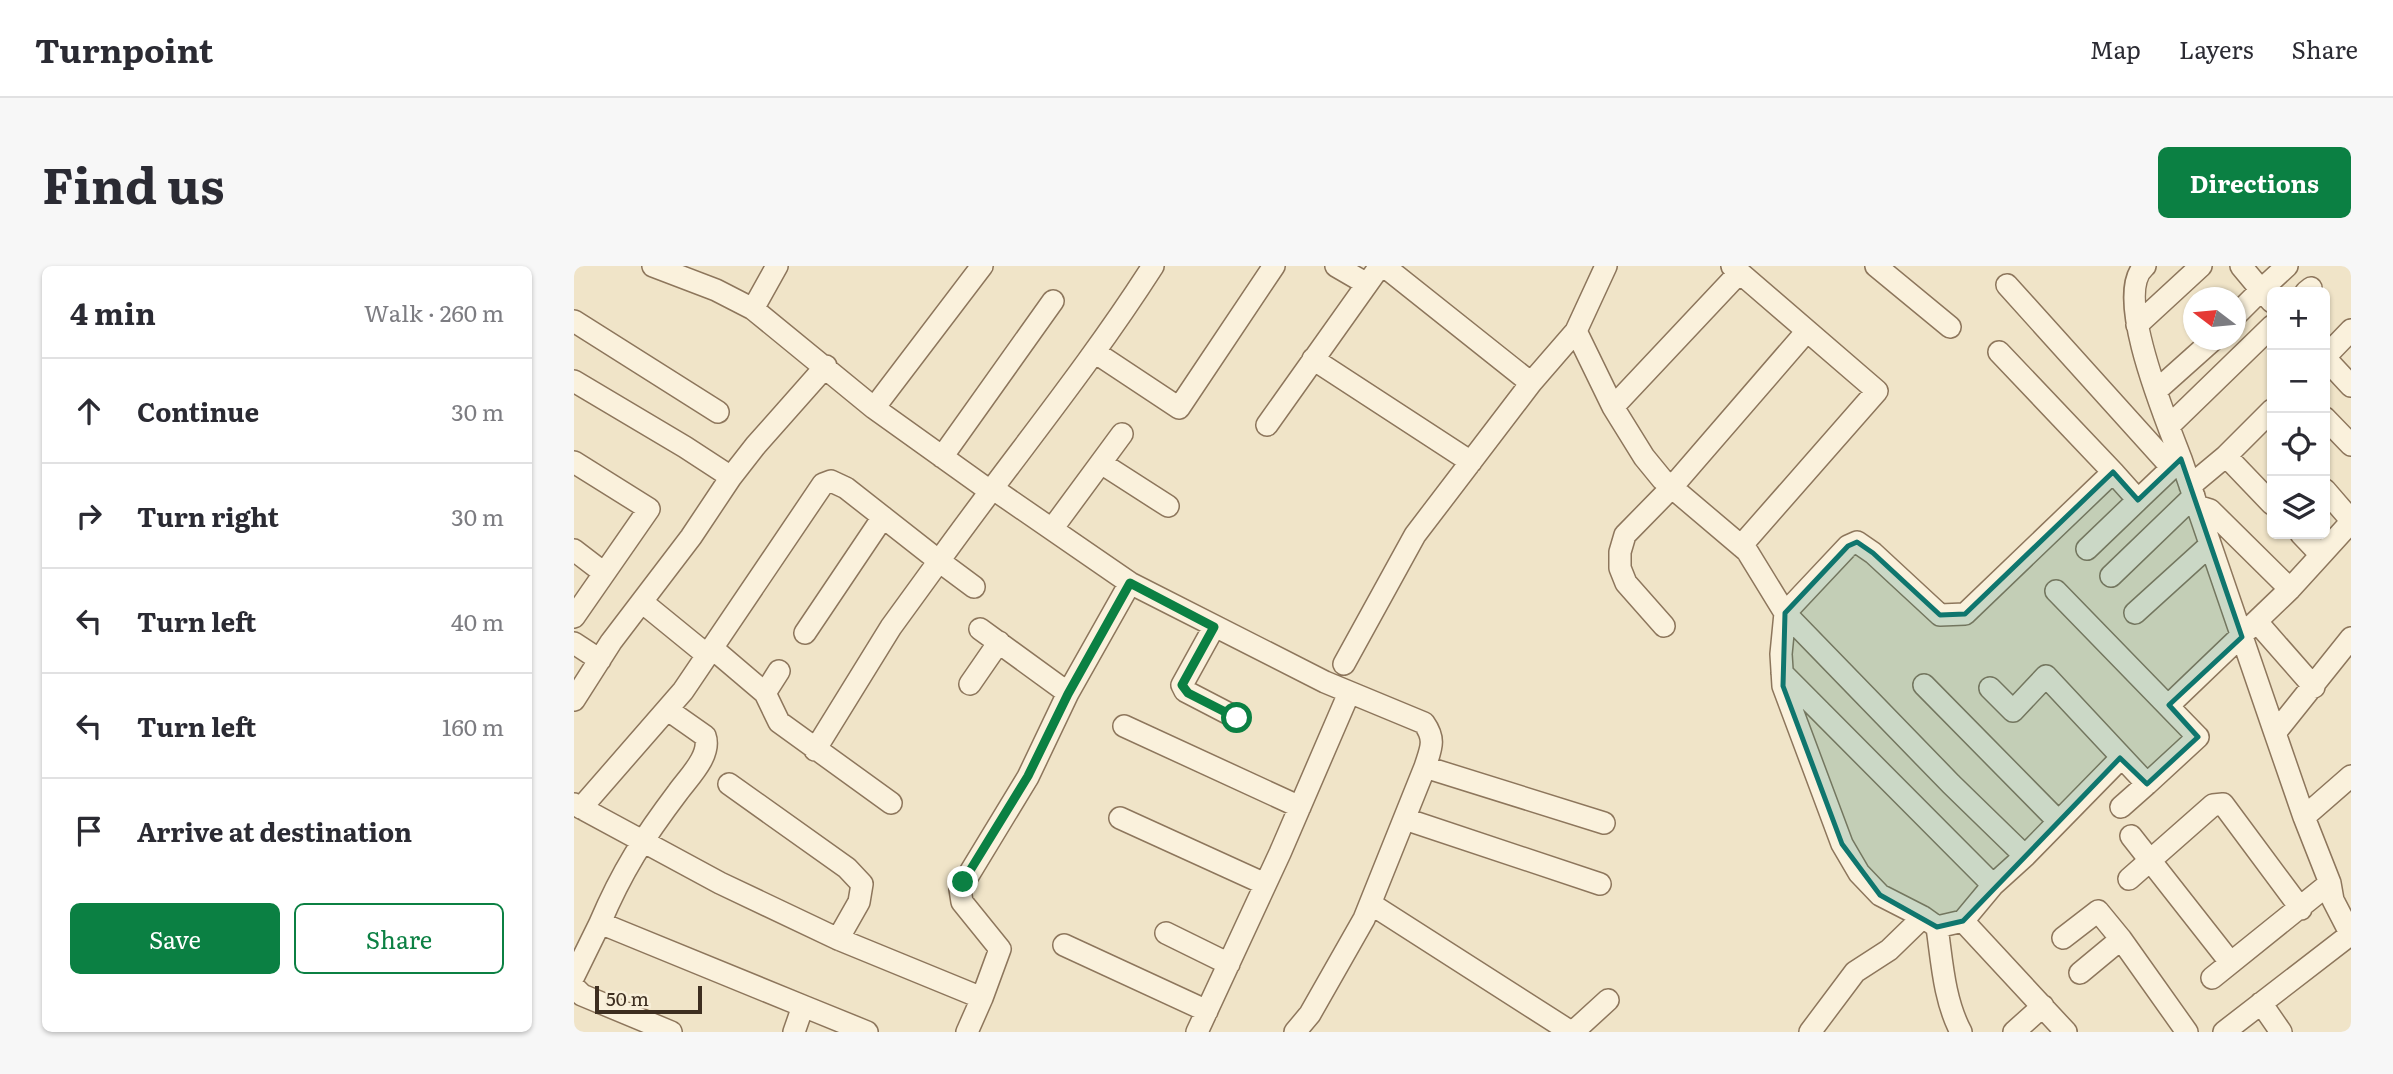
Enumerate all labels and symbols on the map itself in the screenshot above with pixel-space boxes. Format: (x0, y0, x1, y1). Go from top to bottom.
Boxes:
north arrow (2183, 287, 2246, 350)
route start (1221, 702, 1252, 733)
route end (947, 866, 978, 897)
scale bar (595, 983, 702, 1015)

